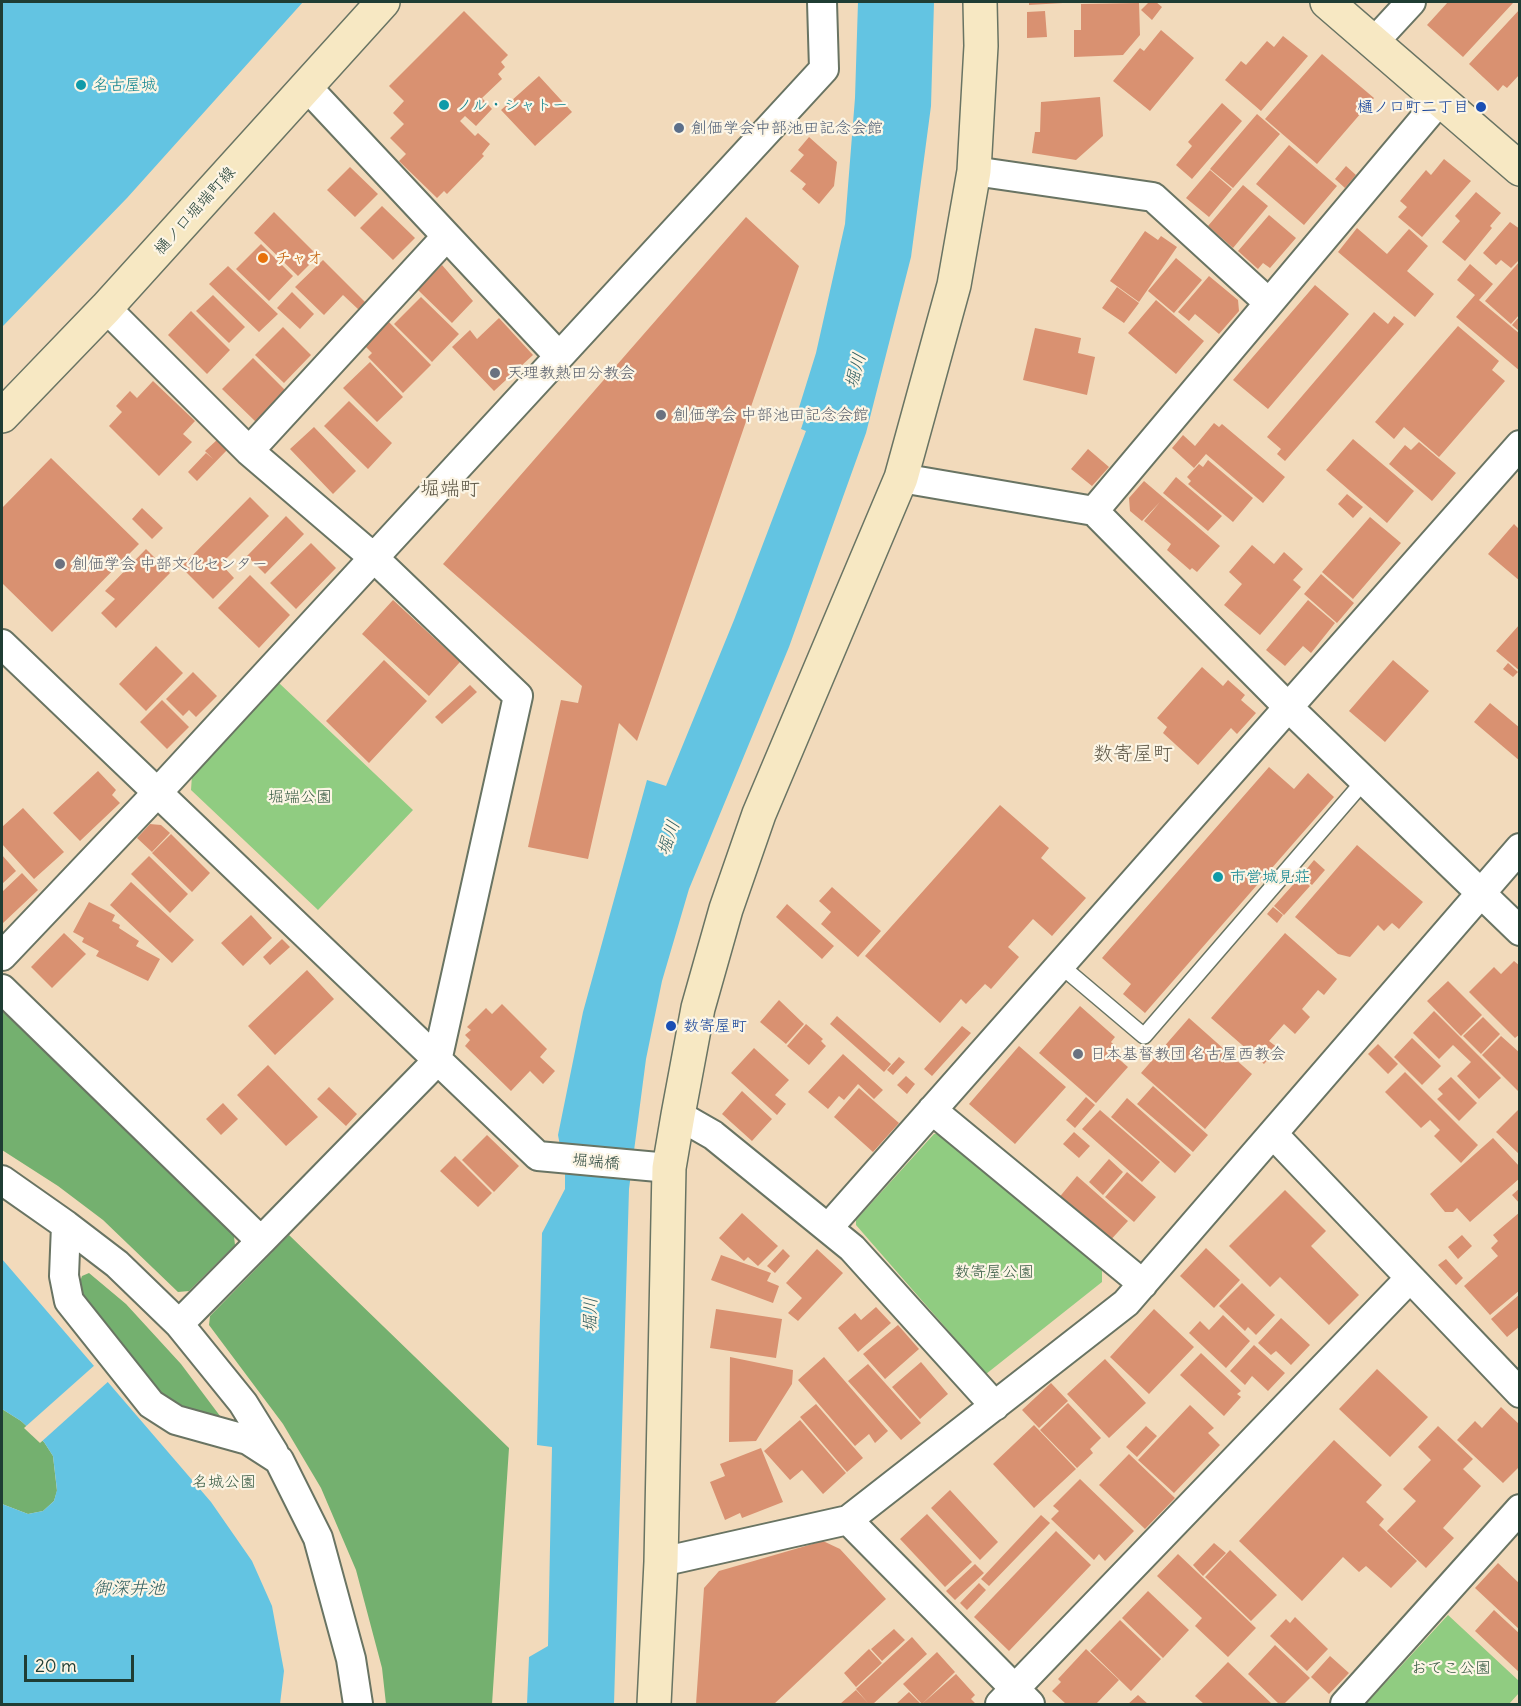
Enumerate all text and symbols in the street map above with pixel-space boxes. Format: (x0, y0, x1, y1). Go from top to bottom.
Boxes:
place label: 名古屋城 (93, 75, 157, 95)
marker: 名古屋城 (74, 78, 88, 92)
place label: ノル・シャトー (456, 95, 568, 115)
place label: 樋ノ口町二丁目 (1357, 97, 1469, 117)
marker: ノル・シャトー (437, 98, 451, 112)
marker: 樋ノ口町二丁目 (1474, 100, 1488, 114)
place label: 創価学会中部池田記念会館 (691, 118, 883, 138)
marker: 創価学会中部池田記念会館 (672, 121, 686, 135)
street label: 樋ノ口堀端町線 (150, 163, 240, 259)
place label: チャオ (275, 248, 323, 268)
marker: チャオ (256, 251, 270, 265)
water label: 堀川 (841, 351, 871, 391)
place label: 天理教熱田分教会 (507, 363, 635, 383)
marker: 天理教熱田分教会 (488, 366, 502, 380)
place label: 創価学会 中部池田記念会館 (673, 405, 869, 425)
marker: 創価学会 中部池田記念会館 (654, 408, 668, 422)
district label: 堀端町 (420, 477, 480, 501)
place label: 創価学会 中部文化センター (72, 554, 268, 574)
marker: 創価学会 中部文化センター (53, 557, 67, 571)
district label: 数寄屋町 (1093, 742, 1173, 766)
park label: 堀端公園 (268, 787, 332, 807)
water label: 堀川 (653, 817, 685, 859)
place label: 市営城見荘 (1230, 867, 1310, 887)
marker: 市営城見荘 (1211, 870, 1225, 884)
place label: 数寄屋町 (683, 1016, 747, 1036)
marker: 数寄屋町 (664, 1019, 678, 1033)
place label: 日本基督教団 名古屋西教会 (1090, 1044, 1286, 1064)
marker: 日本基督教団 名古屋西教会 (1071, 1047, 1085, 1061)
street label: 堀端橋 (571, 1150, 621, 1174)
park label: 数寄屋公園 (954, 1262, 1034, 1282)
water label: 堀川 (580, 1297, 602, 1333)
park label: 名城公園 (192, 1472, 256, 1492)
water label: 御深井池 (93, 1578, 165, 1600)
scale bar (27, 1643, 136, 1681)
text: 20 m (35, 1654, 77, 1677)
park label: おてこ公園 (1411, 1658, 1491, 1678)

